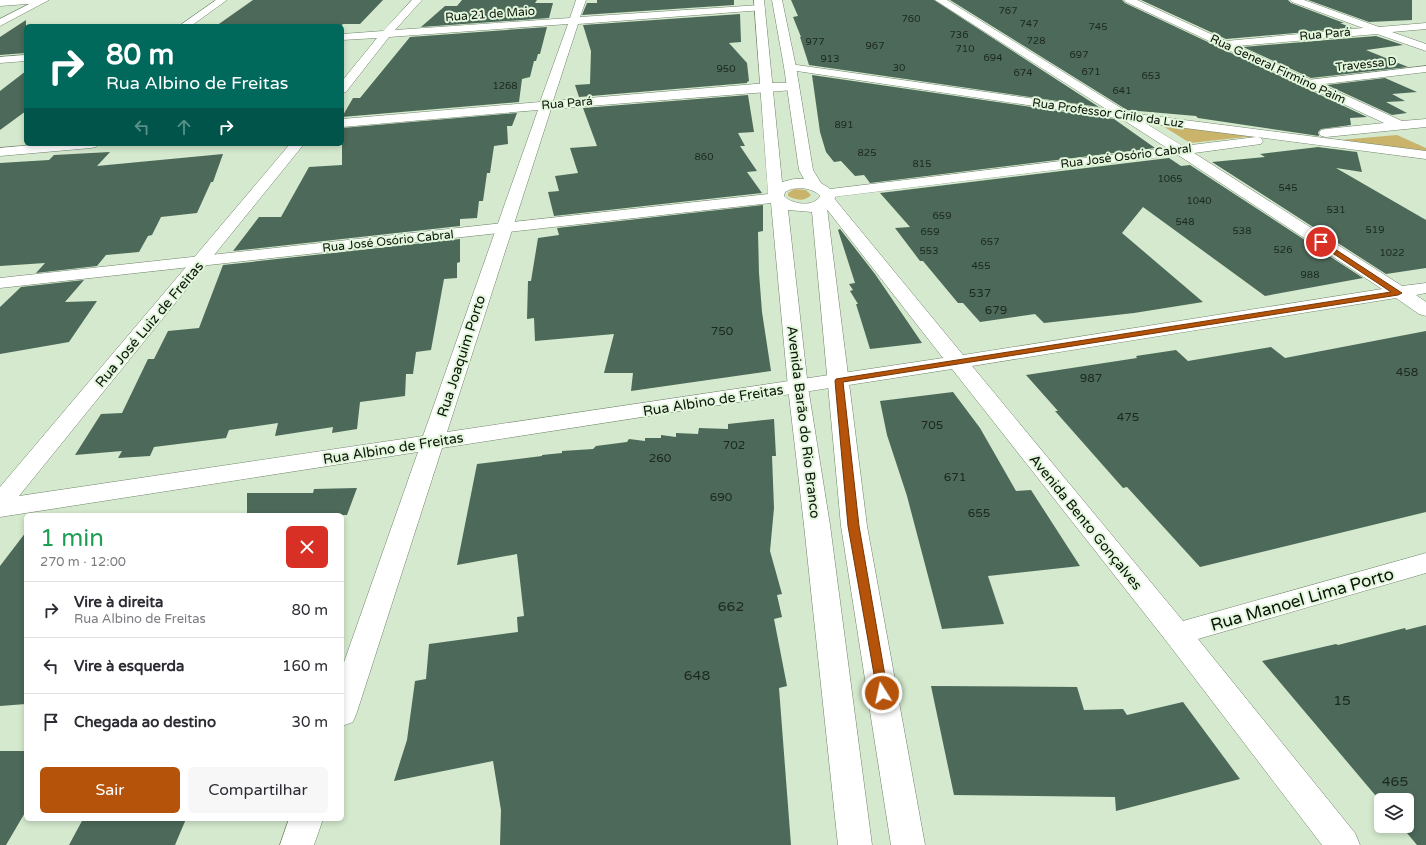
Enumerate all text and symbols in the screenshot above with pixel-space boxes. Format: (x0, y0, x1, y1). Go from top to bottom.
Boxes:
street label: Rua 21 de Maio (445, 4, 535, 24)
house number: 767 (999, 5, 1017, 17)
house number: 760 (902, 13, 920, 25)
house number: 747 (1020, 18, 1038, 30)
house number: 745 (1089, 21, 1107, 33)
street label: Rua Pará (1299, 25, 1351, 43)
house number: 736 (950, 29, 968, 41)
street label: Rua General Firmino Paim (1208, 31, 1348, 107)
house number: 728 (1027, 35, 1045, 47)
house number: 977 (806, 36, 824, 48)
text: 80 m (106, 38, 174, 72)
icon: right (40, 40, 92, 92)
house number: 967 (866, 40, 884, 52)
house number: 710 (956, 43, 974, 55)
house number: 697 (1070, 49, 1088, 61)
house number: 694 (984, 52, 1002, 64)
house number: 913 (821, 53, 839, 65)
street label: Travessa D (1335, 54, 1397, 74)
house number: 30 (893, 62, 905, 74)
house number: 950 (717, 63, 735, 75)
house number: 671 (1082, 66, 1100, 78)
house number: 674 (1014, 67, 1032, 79)
house number: 653 (1142, 70, 1160, 82)
text: Rua Albino de Freitas (106, 72, 288, 94)
house number: 1268 (492, 80, 518, 92)
house number: 641 (1113, 85, 1131, 97)
street label: Rua Pará (541, 94, 593, 112)
street label: Rua Professor Cirilo da Luz (1031, 95, 1185, 131)
icon: left (131, 116, 153, 138)
icon: ahead (173, 116, 195, 138)
icon: right (215, 116, 237, 138)
house number: 891 (835, 119, 853, 131)
street label: Rua José Osório Cabral (1060, 141, 1192, 171)
house number: 825 (858, 147, 876, 159)
house number: 860 (695, 151, 713, 163)
house number: 815 (913, 158, 931, 170)
house number: 1065 (1157, 173, 1183, 185)
house number: 545 (1279, 182, 1297, 194)
house number: 1040 (1186, 195, 1212, 207)
house number: 531 (1327, 204, 1345, 216)
house number: 659 (933, 210, 951, 222)
house number: 548 (1176, 216, 1194, 228)
house number: 519 (1366, 224, 1384, 236)
house number: 538 (1233, 225, 1251, 237)
pin (1304, 225, 1338, 259)
house number: 659 (921, 226, 939, 238)
street label: Rua José Osório Cabral (322, 227, 454, 255)
icon: arrive (1310, 231, 1332, 253)
house number: 657 (981, 236, 999, 248)
house number: 526 (1274, 244, 1292, 256)
house number: 553 (920, 245, 938, 257)
house number: 1022 (1379, 247, 1405, 259)
street label: Rua José Luiz de Freitas (92, 258, 207, 391)
house number: 455 (972, 260, 990, 272)
house number: 988 (1301, 269, 1319, 281)
house number: 537 (969, 286, 991, 300)
street label: Rua Joaquim Porto (434, 293, 489, 419)
house number: 679 (985, 303, 1007, 317)
house number: 750 (711, 324, 734, 338)
street label: Avenida Barão do Rio Branco (783, 325, 824, 520)
house number: 458 (1396, 365, 1418, 379)
house number: 987 (1080, 371, 1102, 385)
street label: Rua Albino de Freitas (642, 381, 785, 420)
house number: 475 (1117, 410, 1139, 424)
house number: 705 (921, 418, 943, 432)
street label: Rua Albino de Freitas (322, 429, 465, 468)
house number: 702 (723, 438, 745, 452)
house number: 260 (649, 451, 672, 465)
street label: Avenida Bento Gonçalves (1026, 451, 1146, 594)
house number: 671 (944, 470, 966, 484)
house number: 690 (710, 490, 733, 504)
house number: 655 (968, 506, 990, 520)
text: 1 min (40, 524, 104, 553)
button: close (286, 526, 328, 568)
text: 270 m · 12:00 (40, 554, 126, 570)
street label: Rua Manoel Lima Porto (1208, 563, 1396, 636)
text: Vire à direita (74, 593, 163, 611)
house number: 662 (718, 598, 744, 615)
icon: right (40, 599, 62, 621)
text: 80 m (291, 601, 328, 619)
text: Rua Albino de Freitas (74, 611, 206, 627)
icon: left (40, 655, 62, 677)
text: Vire à esquerda (74, 657, 184, 675)
text: 160 m (282, 657, 328, 675)
house number: 648 (684, 667, 710, 684)
position arrow (861, 672, 903, 714)
house number: 15 (1333, 692, 1351, 709)
icon: arrive (40, 711, 62, 733)
text: Chegada ao destino (74, 713, 216, 731)
text: 30 m (291, 713, 328, 731)
button: Sair (40, 767, 180, 813)
button: Compartilhar (188, 767, 328, 813)
house number: 465 (1382, 773, 1408, 790)
map controls (1374, 793, 1414, 833)
button: layers (1374, 793, 1414, 833)

